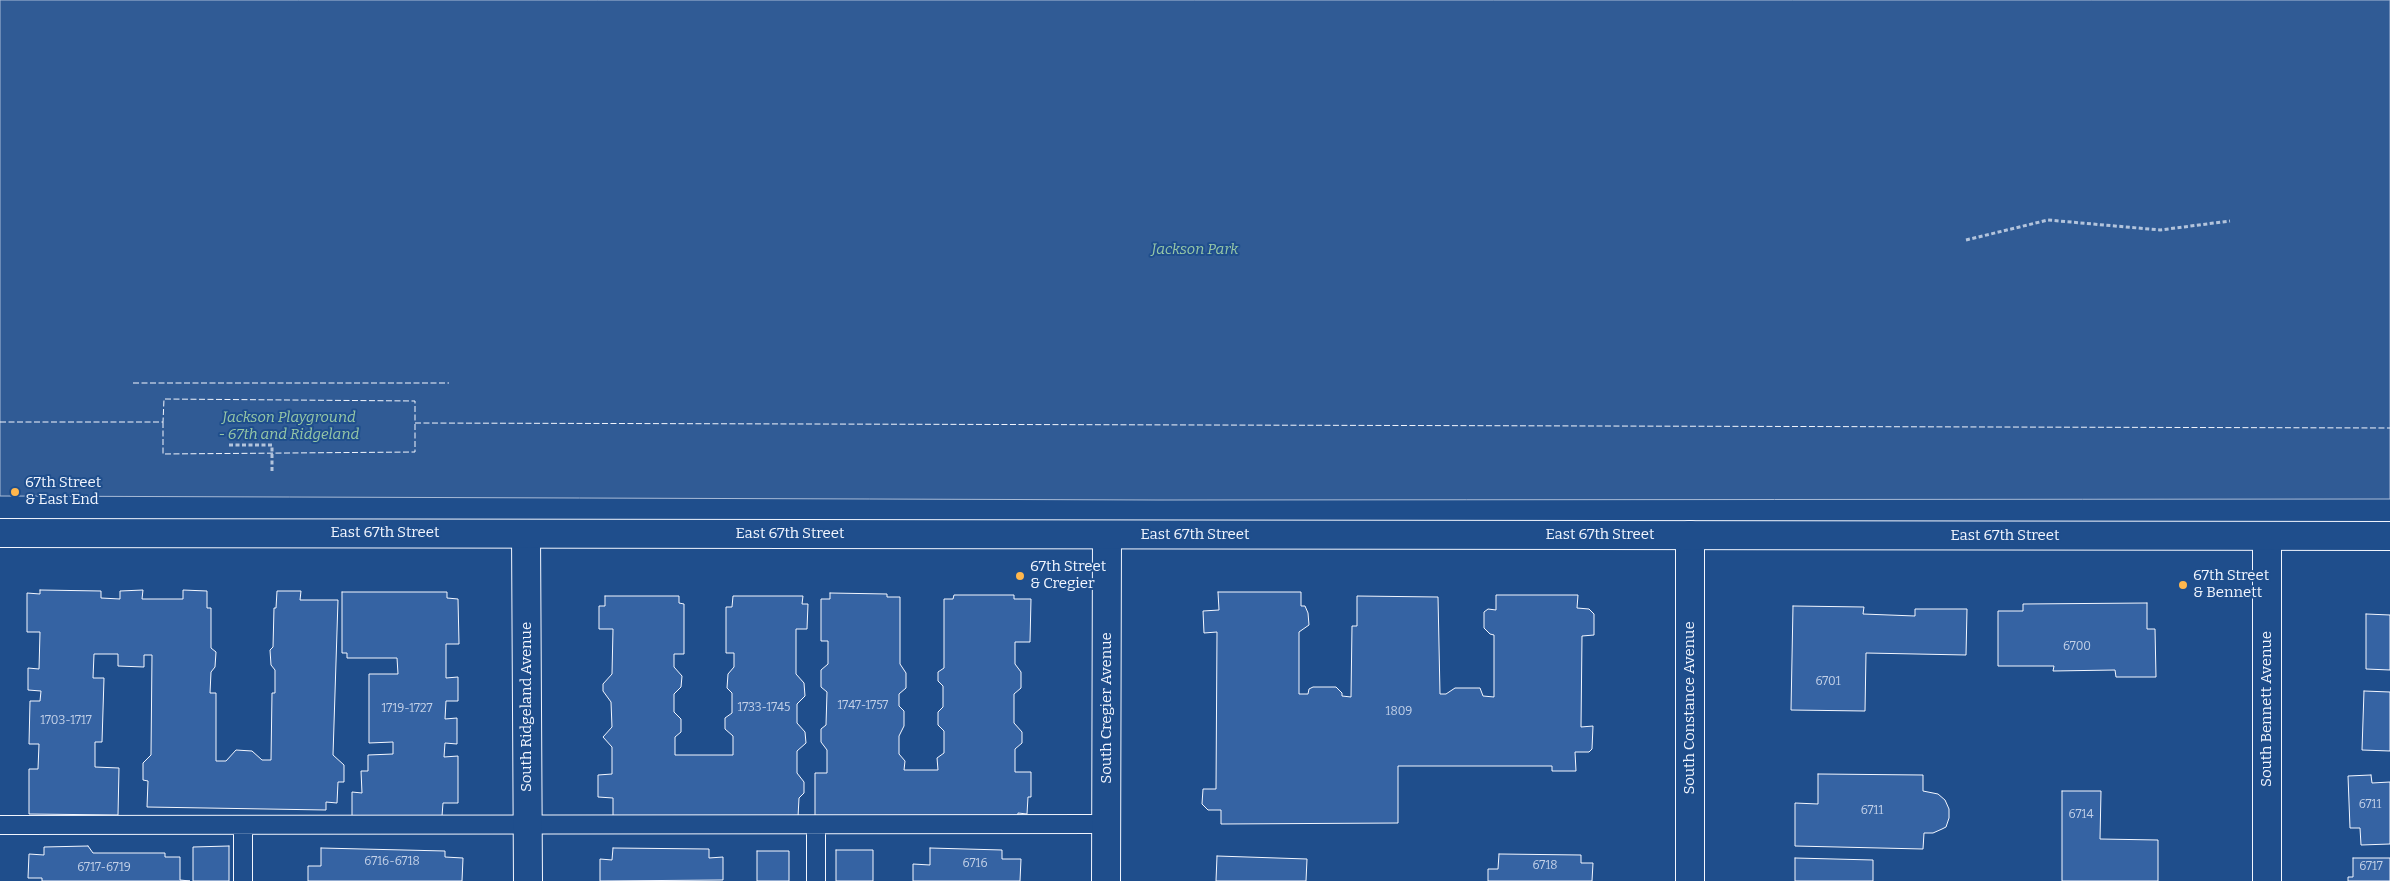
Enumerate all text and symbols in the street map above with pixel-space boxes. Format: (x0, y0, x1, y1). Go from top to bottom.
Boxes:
park label: Jackson Park (1152, 241, 1238, 259)
park label: Jackson Playground - 67th and Ridgeland (219, 409, 359, 444)
place label: 67th Street & East End (25, 474, 101, 509)
marker: 67th Street & East End (9, 486, 21, 498)
street label: East 67th Street (331, 524, 439, 542)
street label: East 67th Street (736, 525, 844, 543)
street label: East 67th Street (1141, 526, 1249, 544)
street label: East 67th Street (1546, 526, 1654, 544)
street label: East 67th Street (1951, 527, 2059, 545)
place label: 67th Street & Cregier (1030, 558, 1106, 593)
place label: 67th Street & Bennett (2193, 567, 2269, 602)
marker: 67th Street & Cregier (1014, 570, 1026, 582)
marker: 67th Street & Bennett (2177, 579, 2189, 591)
street label: South Constance Avenue (1681, 621, 1699, 795)
street label: South Ridgeland Avenue (518, 622, 536, 792)
street label: South Bennett Avenue (2258, 631, 2276, 787)
street label: South Cregier Avenue (1098, 632, 1116, 784)
house number: 6700 (2063, 640, 2091, 654)
house number: 6701 (1815, 675, 1841, 689)
house number: 1747-1757 (838, 699, 888, 713)
house number: 1733-1745 (737, 701, 791, 715)
house number: 1719-1727 (382, 702, 432, 716)
house number: 1809 (1386, 705, 1412, 719)
house number: 1703-1717 (40, 714, 92, 728)
house number: 6711 (2359, 798, 2381, 812)
house number: 6711 (1861, 804, 1883, 818)
house number: 6714 (2069, 808, 2093, 822)
house number: 6716-6718 (364, 855, 420, 869)
house number: 6716 (963, 857, 987, 871)
house number: 6718 (1532, 859, 1558, 873)
house number: 6717 (2359, 860, 2383, 874)
house number: 6717-6719 (77, 861, 131, 875)

